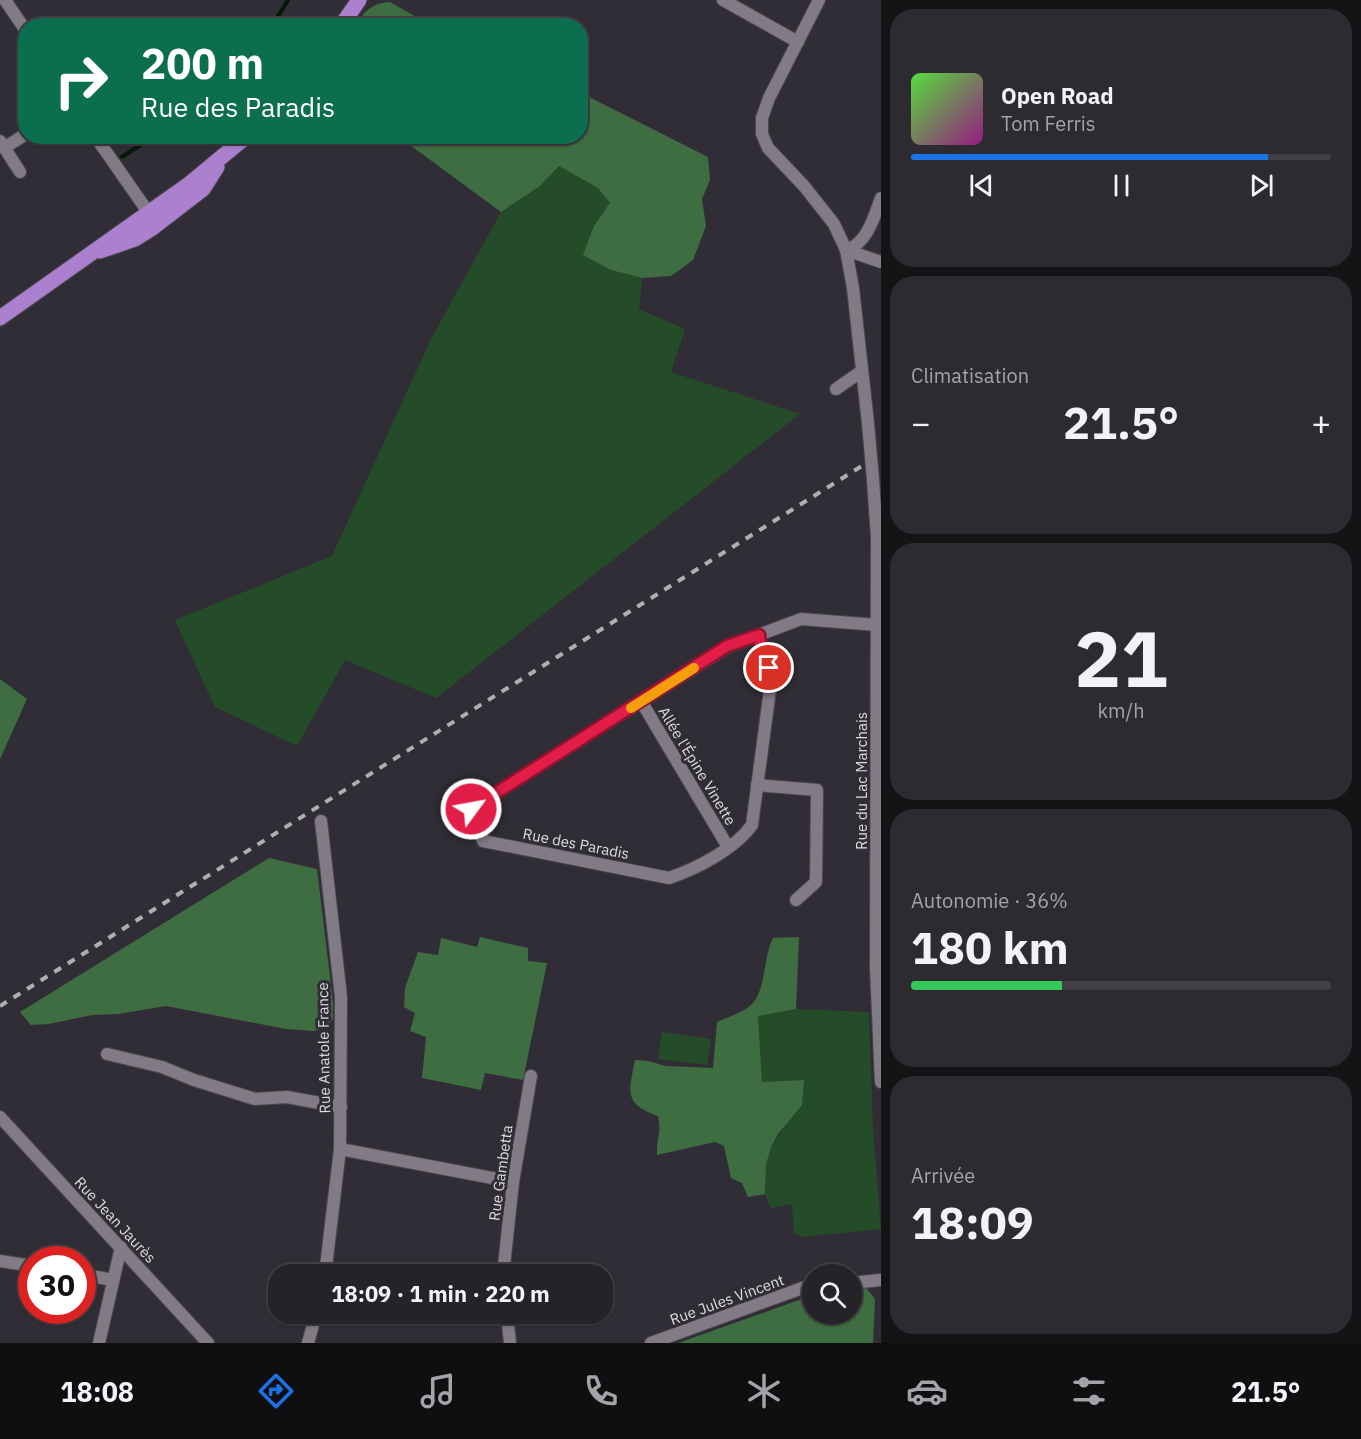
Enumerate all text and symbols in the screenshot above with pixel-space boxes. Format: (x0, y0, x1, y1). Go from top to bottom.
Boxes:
text: 200 m (141, 36, 264, 91)
icon: right (42, 42, 120, 120)
text: Open Road (1001, 81, 1114, 110)
text: Rue des Paradis (141, 89, 335, 124)
text: Tom Ferris (1001, 110, 1096, 137)
icon: previous (965, 169, 998, 202)
icon: pause (1105, 169, 1138, 202)
icon: next (1245, 169, 1278, 202)
text: Climatisation (911, 362, 1029, 389)
text: 21.5° (1063, 393, 1179, 451)
text: − (911, 401, 931, 444)
text: + (1311, 401, 1331, 444)
text: 21 (1074, 607, 1168, 708)
pin (743, 642, 794, 693)
icon: arrive (752, 651, 785, 684)
text: km/h (1097, 697, 1145, 724)
street label: Allée l'Épine Vinette (654, 703, 740, 829)
street label: Rue du Lac Marchais (852, 712, 871, 850)
position arrow (439, 777, 503, 841)
street label: Rue des Paradis (521, 824, 631, 863)
text: Autonomie · 36% (911, 887, 1068, 914)
text: 180 km (911, 918, 1069, 976)
street label: Rue Anatole France (313, 982, 334, 1114)
street label: Rue Gambetta (484, 1124, 517, 1222)
text: Arrivée (911, 1162, 975, 1189)
street label: Rue Jean Jaurès (71, 1173, 160, 1267)
text: 18:09 (911, 1193, 1034, 1251)
speed limit sign: 30 (18, 1246, 96, 1324)
map controls (802, 1264, 862, 1324)
button: search (802, 1264, 862, 1324)
street label: Rue Jules Vincent (667, 1270, 787, 1329)
text: 18:09 · 1 min · 220 m (331, 1279, 550, 1308)
icon: directions (255, 1370, 297, 1412)
icon: music (417, 1370, 459, 1412)
icon: phone (580, 1370, 622, 1412)
icon: climate (743, 1370, 785, 1412)
icon: car (906, 1370, 948, 1412)
icon: filters (1068, 1370, 1110, 1412)
text: 18:08 (60, 1374, 134, 1409)
text: 21.5° (1231, 1374, 1301, 1409)

